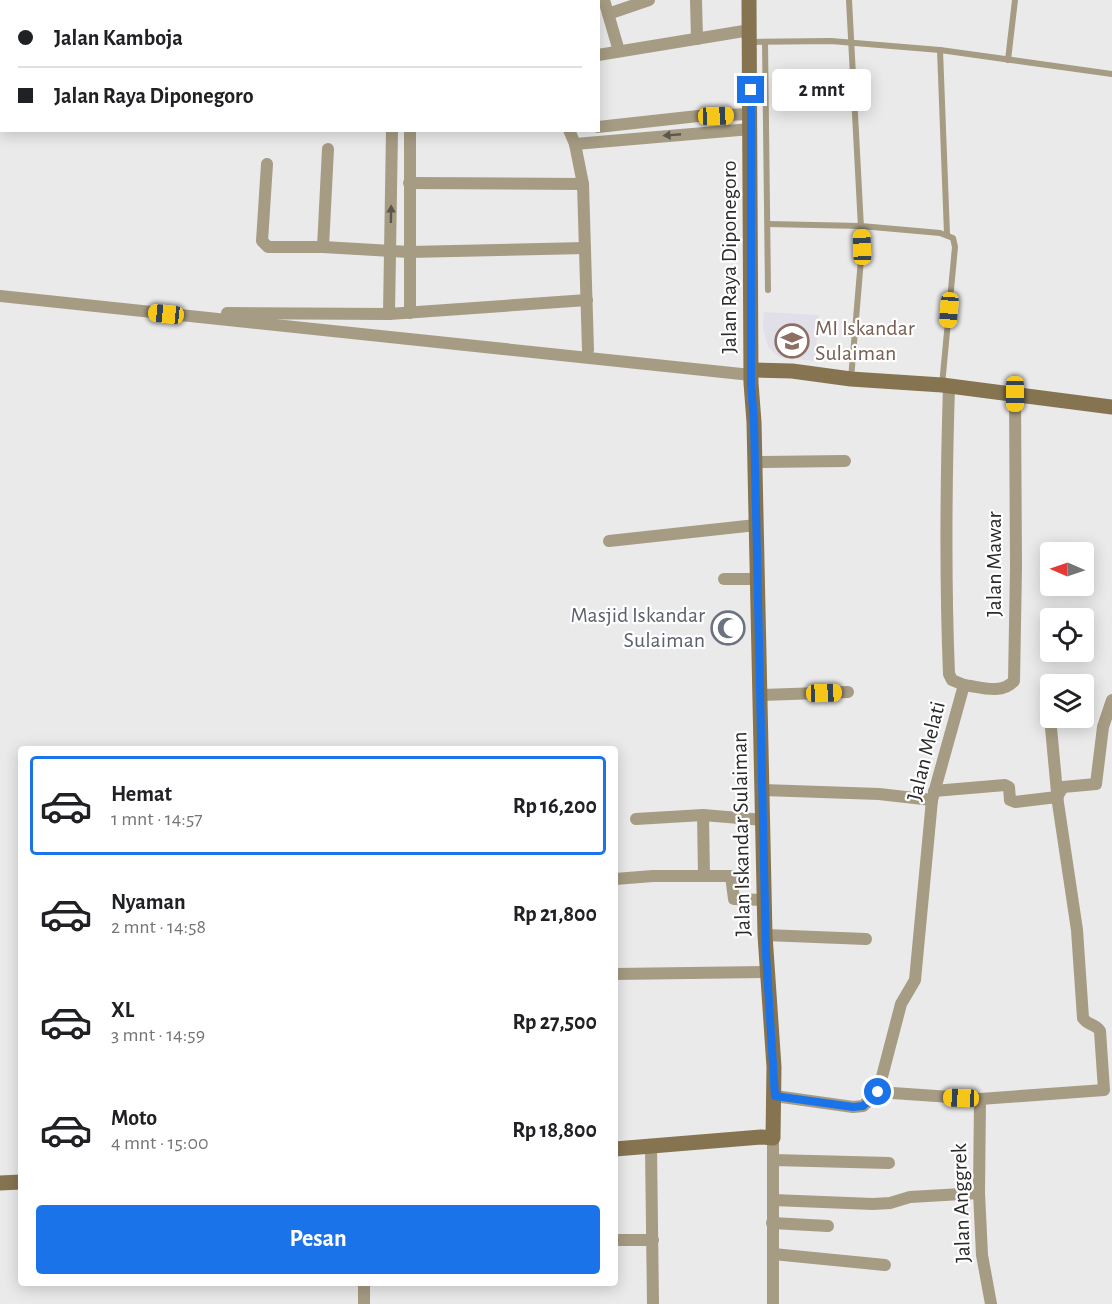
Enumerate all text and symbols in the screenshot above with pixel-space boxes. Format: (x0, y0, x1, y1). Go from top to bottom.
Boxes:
text: Jalan Kamboja (54, 27, 183, 49)
callout: 2 mnt (772, 69, 871, 111)
route end (737, 76, 764, 103)
text: 2 mnt (799, 80, 844, 100)
text: Jalan Raya Diponegoro (54, 85, 254, 107)
car (698, 106, 734, 126)
one-way arrow (662, 130, 681, 140)
street label: Jalan Raya Diponegoro (718, 160, 740, 354)
one-way arrow (386, 205, 396, 224)
car (852, 229, 872, 265)
car (938, 291, 960, 329)
car (147, 303, 185, 325)
place label: MI Iskandar Sulaiman (815, 317, 915, 364)
school or university icon: MI Iskandar Sulaiman (774, 323, 810, 359)
car (1006, 376, 1024, 412)
street label: Jalan Mawar (983, 511, 1005, 617)
north arrow (1040, 542, 1094, 596)
map controls (1040, 542, 1094, 728)
place label: Masjid Iskandar Sulaiman (570, 604, 705, 651)
button: locate (1040, 608, 1094, 662)
mosque icon: Masjid Iskandar Sulaiman (710, 610, 746, 646)
button: layers (1040, 674, 1094, 728)
car (806, 683, 842, 703)
street label: Jalan Melati (903, 699, 949, 803)
street label: Jalan Iskandar Sulaiman (728, 731, 754, 937)
icon: car (39, 779, 93, 833)
text: Hemat (111, 783, 172, 805)
text: Rp 16,200 (513, 795, 597, 817)
text: 1 mnt · 14:57 (111, 809, 203, 829)
icon: car (39, 887, 93, 941)
text: Nyaman (111, 891, 186, 913)
text: Rp 21,800 (513, 903, 597, 925)
text: 2 mnt · 14:58 (111, 917, 206, 937)
icon: car (39, 995, 93, 1049)
text: XL (111, 999, 134, 1021)
text: Rp 27,500 (512, 1011, 597, 1033)
text: 3 mnt · 14:59 (111, 1025, 205, 1045)
route start (864, 1078, 891, 1105)
car (943, 1088, 979, 1108)
icon: car (39, 1103, 93, 1157)
text: Moto (111, 1107, 157, 1129)
text: Rp 18,800 (512, 1119, 597, 1141)
text: 4 mnt · 15:00 (111, 1133, 209, 1153)
street label: Jalan Anggrek (948, 1143, 974, 1263)
button: Pesan (36, 1205, 600, 1274)

